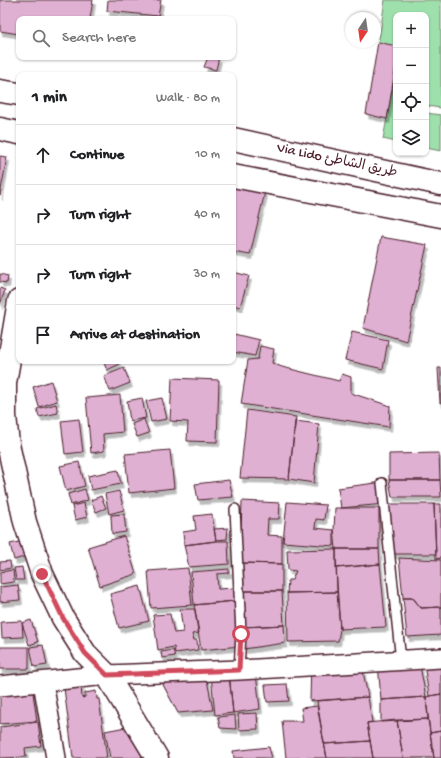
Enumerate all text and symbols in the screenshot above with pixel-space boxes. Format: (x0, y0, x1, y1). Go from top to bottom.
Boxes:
north arrow (345, 12, 381, 48)
map controls (393, 12, 429, 156)
button: + (393, 12, 429, 48)
search box (16, 16, 236, 60)
icon: search (30, 27, 52, 49)
text: Search here (62, 29, 136, 47)
button: − (393, 48, 429, 84)
button: locate (393, 84, 429, 120)
text: 1 min (32, 88, 67, 108)
text: Walk · 80 m (156, 91, 220, 106)
button: layers (393, 120, 429, 156)
street label: Via Lido طريق الشاطئ (274, 140, 399, 182)
icon: ahead (32, 144, 54, 166)
text: Continue (70, 146, 124, 164)
text: 10 m (195, 147, 220, 162)
icon: right (32, 204, 54, 226)
text: Turn right (70, 206, 130, 224)
text: 40 m (194, 207, 220, 222)
icon: right (32, 264, 54, 286)
text: Turn right (70, 266, 130, 284)
text: 30 m (194, 267, 220, 282)
icon: arrive (32, 324, 54, 346)
text: Arrive at destination (70, 326, 200, 344)
route end (33, 565, 51, 583)
route start (232, 625, 250, 643)

